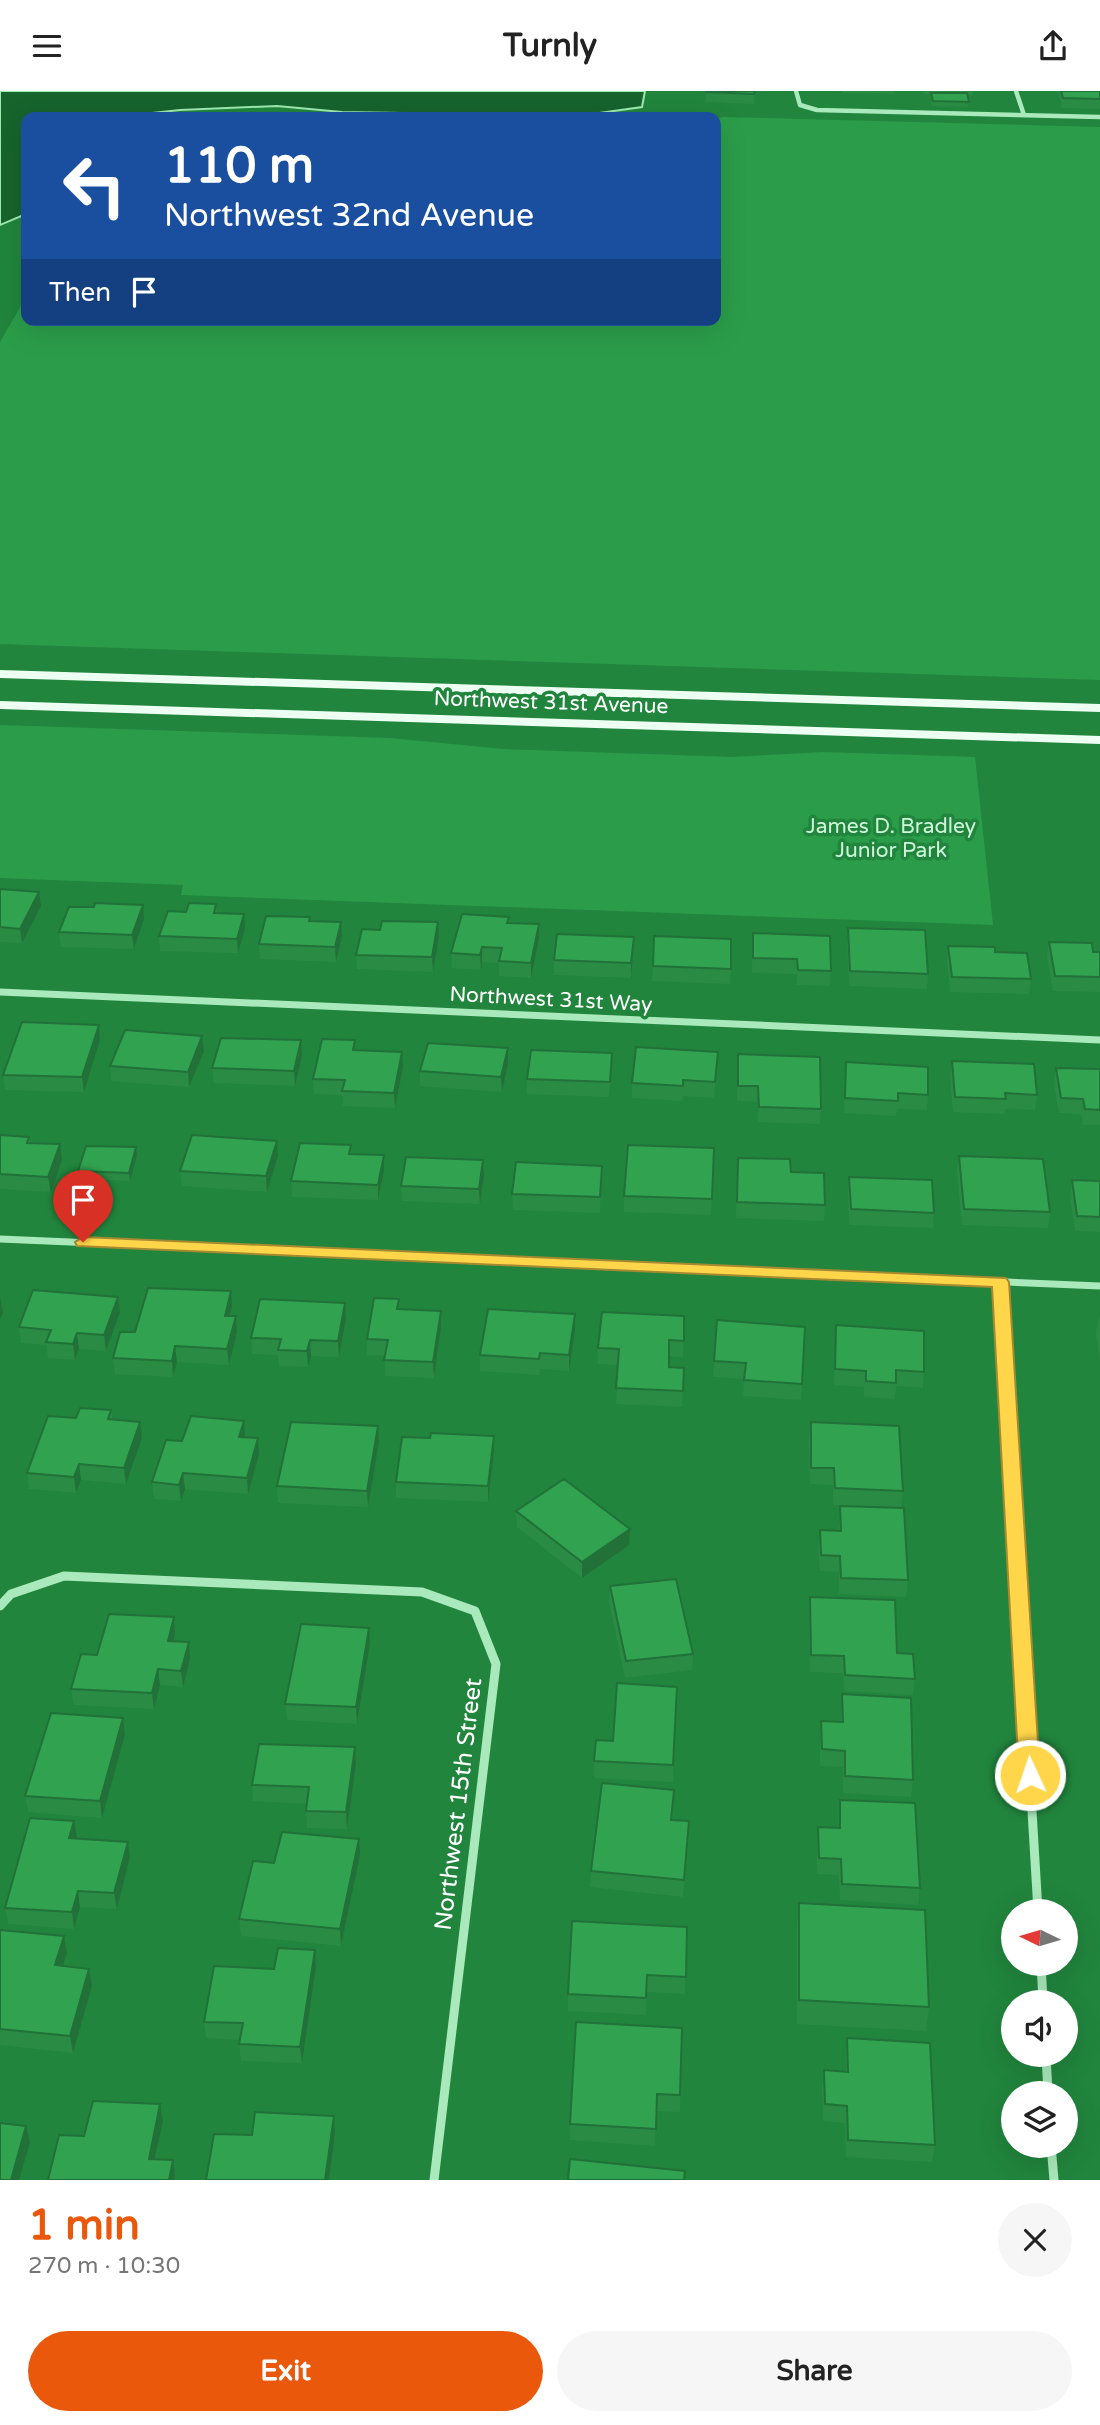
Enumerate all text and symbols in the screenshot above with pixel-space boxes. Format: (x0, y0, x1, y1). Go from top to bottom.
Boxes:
icon: menu (28, 27, 66, 65)
text: Turnly (503, 27, 597, 65)
icon: share (1034, 27, 1072, 65)
text: 110 m (164, 137, 314, 196)
icon: left (49, 140, 140, 231)
text: Northwest 32nd Avenue (164, 197, 534, 235)
icon: arrive (125, 273, 163, 311)
text: Then (49, 277, 111, 308)
street label: Northwest 31st Avenue (433, 686, 669, 719)
park label: James D. Bradley Junior Park (806, 814, 976, 863)
street label: Northwest 31st Way (449, 982, 653, 1017)
pin (53, 1170, 113, 1242)
icon: arrive (64, 1181, 102, 1219)
street label: Northwest 15th Street (429, 1676, 488, 1932)
position arrow (993, 1738, 1067, 1812)
north arrow (1001, 1899, 1078, 1976)
map controls (1001, 1899, 1078, 2158)
button: sound (1001, 1990, 1078, 2067)
button: layers (1001, 2081, 1078, 2158)
text: 1 min (28, 2200, 140, 2251)
button: close (998, 2203, 1072, 2277)
text: 270 m · 10:30 (28, 2252, 180, 2280)
button: Exit (28, 2331, 543, 2411)
button: Share (557, 2331, 1072, 2411)

